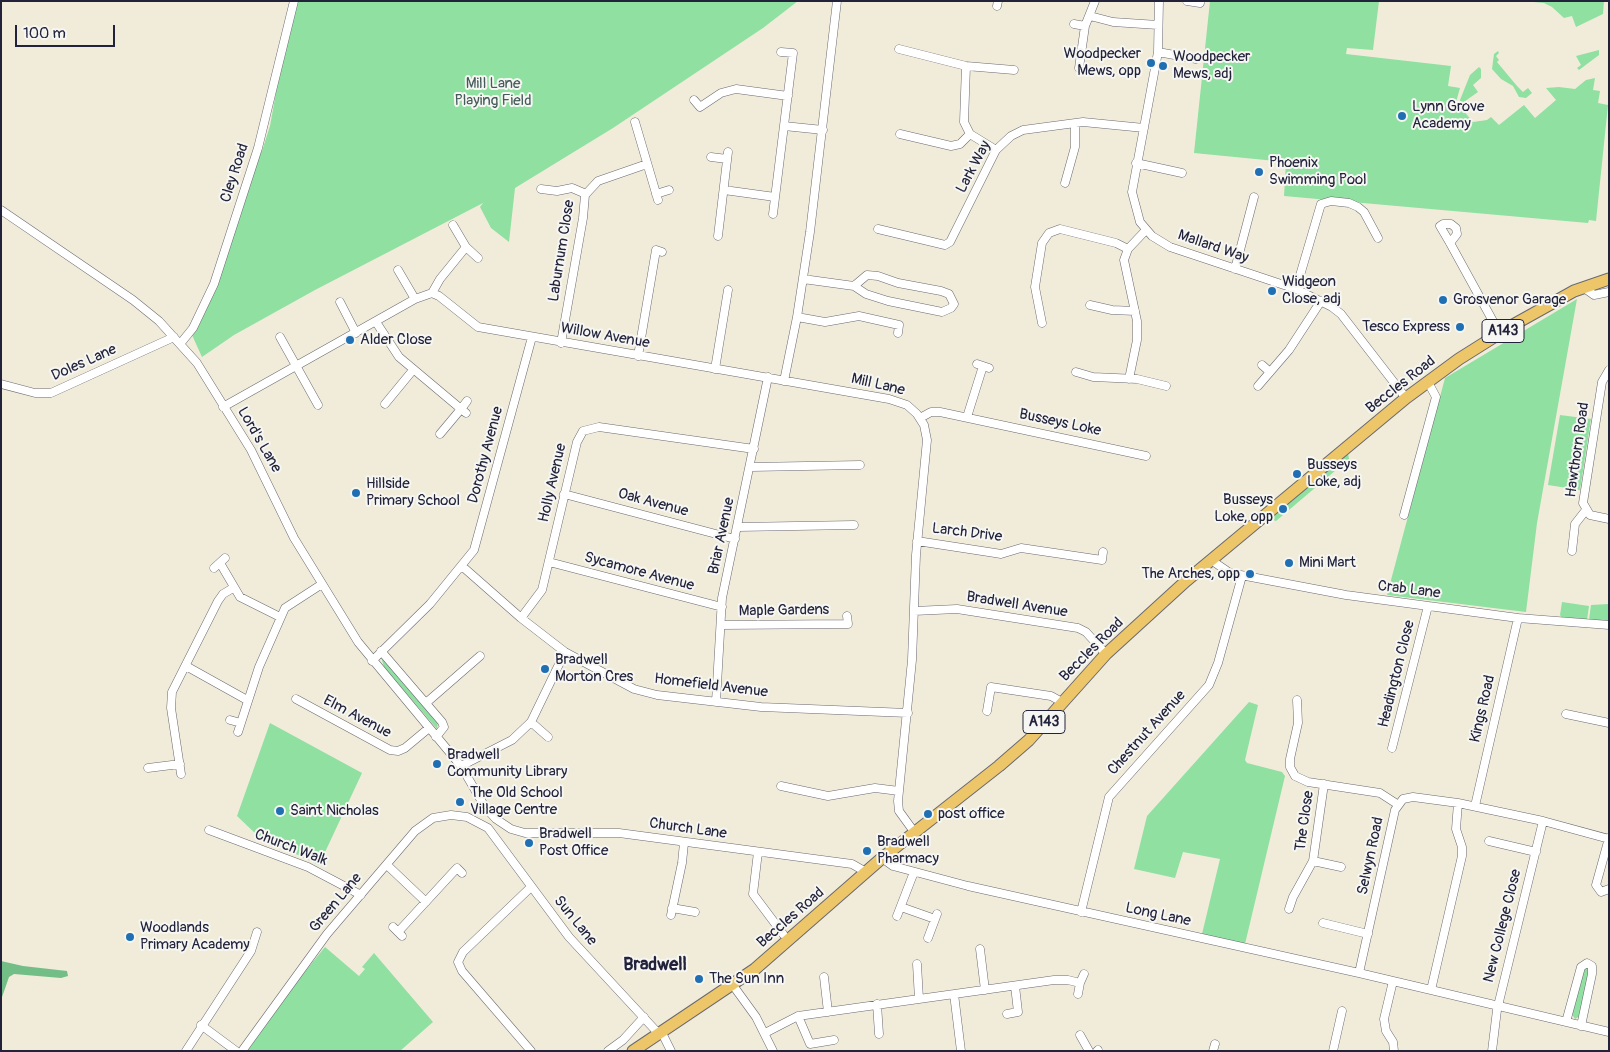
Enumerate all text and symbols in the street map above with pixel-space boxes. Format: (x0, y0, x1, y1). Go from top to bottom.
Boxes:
scale bar (18, 15, 118, 47)
text: 100 m (23, 24, 66, 43)
place label: Woodpecker Mews, opp (1064, 45, 1141, 80)
place label: Woodpecker Mews, adj (1173, 48, 1250, 83)
marker: Woodpecker Mews, opp (1145, 57, 1157, 69)
marker: Woodpecker Mews, adj (1157, 60, 1169, 72)
park label: Mill Lane Playing Field (454, 75, 532, 110)
place label: Lynn Grove Academy (1412, 98, 1484, 133)
marker: Lynn Grove Academy (1396, 110, 1408, 122)
street label: Lark Way (953, 138, 995, 196)
street label: Cley Road (217, 141, 253, 205)
place label: Phoenix Swimming Pool (1269, 154, 1367, 189)
marker: Phoenix Swimming Pool (1253, 166, 1265, 178)
street label: Laburnum Close (545, 199, 579, 303)
street label: Mallard Way (1175, 226, 1251, 268)
place label: Widgeon Close, adj (1282, 273, 1341, 308)
marker: Widgeon Close, adj (1266, 285, 1278, 297)
place label: Grosvenor Garage (1453, 291, 1566, 309)
marker: Grosvenor Garage (1437, 294, 1449, 306)
place label: Tesco Express (1362, 318, 1450, 336)
street label: Willow Avenue (559, 319, 651, 353)
road number: A143 (1482, 320, 1524, 342)
marker: Tesco Express (1454, 321, 1466, 333)
place label: Alder Close (360, 331, 432, 349)
marker: Alder Close (344, 334, 356, 346)
street label: Doles Lane (49, 341, 119, 385)
street label: Beccles Road (1363, 352, 1439, 418)
street label: Mill Lane (849, 370, 907, 400)
street label: Hawthorn Road (1562, 401, 1594, 499)
street label: Lord's Lane (233, 404, 285, 476)
street label: Dorothy Avenue (464, 405, 508, 505)
street label: Busseys Loke (1017, 406, 1103, 440)
street label: Holly Avenue (535, 442, 571, 524)
place label: Busseys Loke, adj (1307, 456, 1361, 491)
marker: Busseys Loke, adj (1291, 468, 1303, 480)
place label: Hillside Primary School (366, 475, 460, 510)
street label: Oak Avenue (616, 485, 690, 521)
marker: Hillside Primary School (350, 487, 362, 499)
place label: Busseys Loke, opp (1214, 491, 1273, 526)
street label: Briar Avenue (705, 496, 739, 576)
marker: Busseys Loke, opp (1277, 503, 1289, 515)
street label: Larch Drive (931, 520, 1003, 546)
street label: Sycamore Avenue (582, 549, 696, 595)
place label: Mini Mart (1299, 554, 1356, 572)
marker: Mini Mart (1283, 557, 1295, 569)
place label: The Arches, opp (1141, 565, 1240, 583)
marker: The Arches, opp (1244, 568, 1256, 580)
street label: Crab Lane (1377, 577, 1441, 603)
street label: Bradwell Avenue (965, 588, 1069, 622)
street label: Maple Gardens (739, 601, 829, 621)
street label: Beccles Road (1056, 614, 1128, 686)
street label: Headington Close (1375, 619, 1419, 729)
place label: Bradwell Morton Cres (555, 651, 633, 686)
marker: Bradwell Morton Cres (539, 663, 551, 675)
street label: Homefield Avenue (653, 670, 769, 702)
street label: Kings Road (1467, 674, 1499, 744)
street label: Chestnut Avenue (1104, 687, 1190, 779)
street label: Elm Avenue (320, 692, 394, 742)
road number: A143 (1023, 710, 1065, 734)
place label: Bradwell Community Library (447, 746, 567, 781)
marker: Bradwell Community Library (431, 758, 443, 770)
place label: The Old School Village Centre (470, 784, 563, 819)
street label: The Close (1292, 790, 1318, 852)
marker: The Old School Village Centre (454, 796, 466, 808)
place label: Saint Nicholas (290, 802, 379, 820)
marker: Saint Nicholas (274, 805, 286, 817)
place label: post office (938, 805, 1005, 823)
marker: post office (922, 808, 934, 820)
street label: Church Lane (648, 815, 728, 843)
street label: Selwyn Road (1354, 815, 1388, 897)
place label: Bradwell Post Office (539, 825, 608, 860)
street label: Church Walk (252, 826, 330, 870)
place label: Bradwell Pharmacy (877, 833, 939, 868)
marker: Bradwell Post Office (523, 837, 535, 849)
marker: Bradwell Pharmacy (861, 845, 873, 857)
street label: New College Close (1480, 868, 1526, 984)
street label: Green Lane (306, 870, 366, 936)
street label: Beccles Road (754, 884, 828, 952)
street label: Sun Lane (549, 892, 601, 950)
street label: Long Lane (1124, 899, 1192, 931)
place label: Woodlands Primary Academy (140, 919, 250, 954)
marker: Woodlands Primary Academy (124, 931, 136, 943)
district label: Bradwell (623, 954, 687, 976)
place label: The Sun Inn (709, 970, 784, 988)
marker: The Sun Inn (693, 973, 705, 985)

